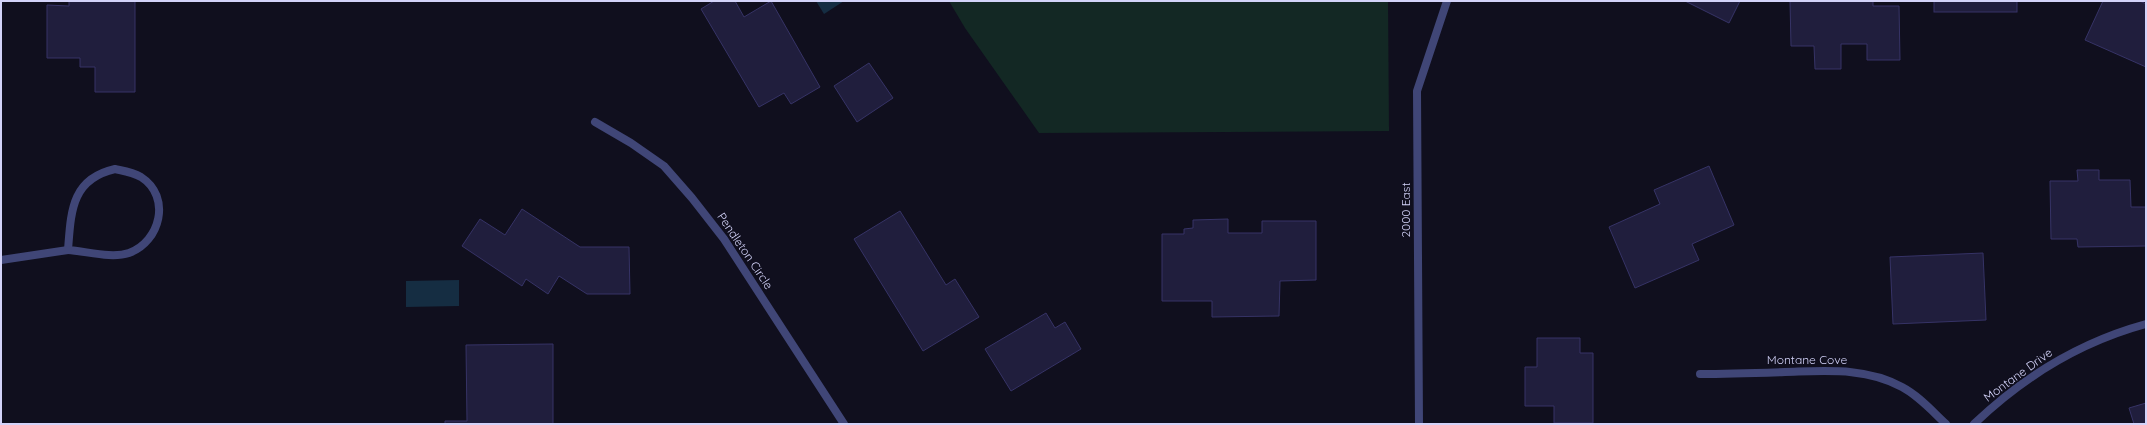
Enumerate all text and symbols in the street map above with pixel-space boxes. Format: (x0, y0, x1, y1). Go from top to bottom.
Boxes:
street label: 2000 East (1398, 182, 1413, 238)
street label: Pendleton Circle (714, 210, 777, 292)
street label: Montane Drive (1980, 344, 2055, 405)
street label: Montane Cove (1767, 352, 1847, 367)

